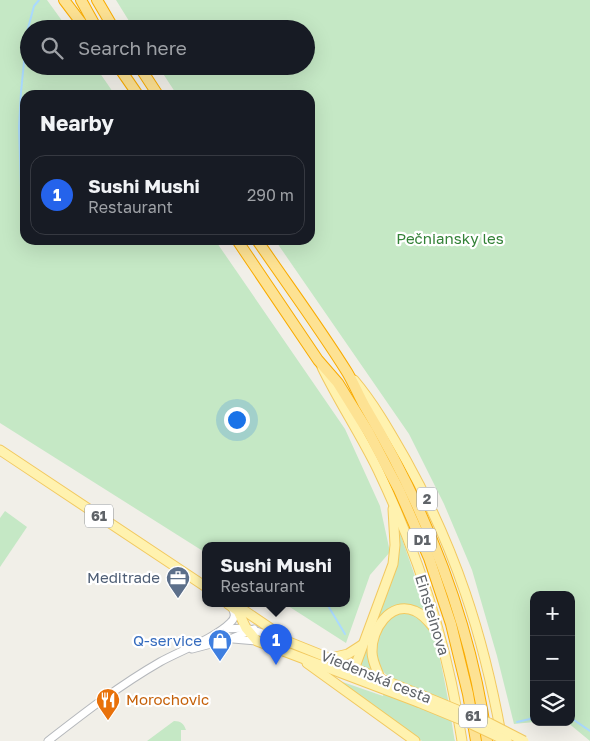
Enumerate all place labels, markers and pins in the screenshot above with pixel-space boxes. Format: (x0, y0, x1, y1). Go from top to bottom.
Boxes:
office icon: Meditrade (165, 565, 191, 599)
place label: Meditrade (87, 568, 160, 586)
pin: 1 (260, 624, 292, 665)
shop icon: Q-service (207, 628, 233, 662)
place label: Q-service (133, 631, 202, 649)
restaurant icon: Morochovic (95, 687, 121, 721)
place label: Morochovic (126, 690, 209, 708)

